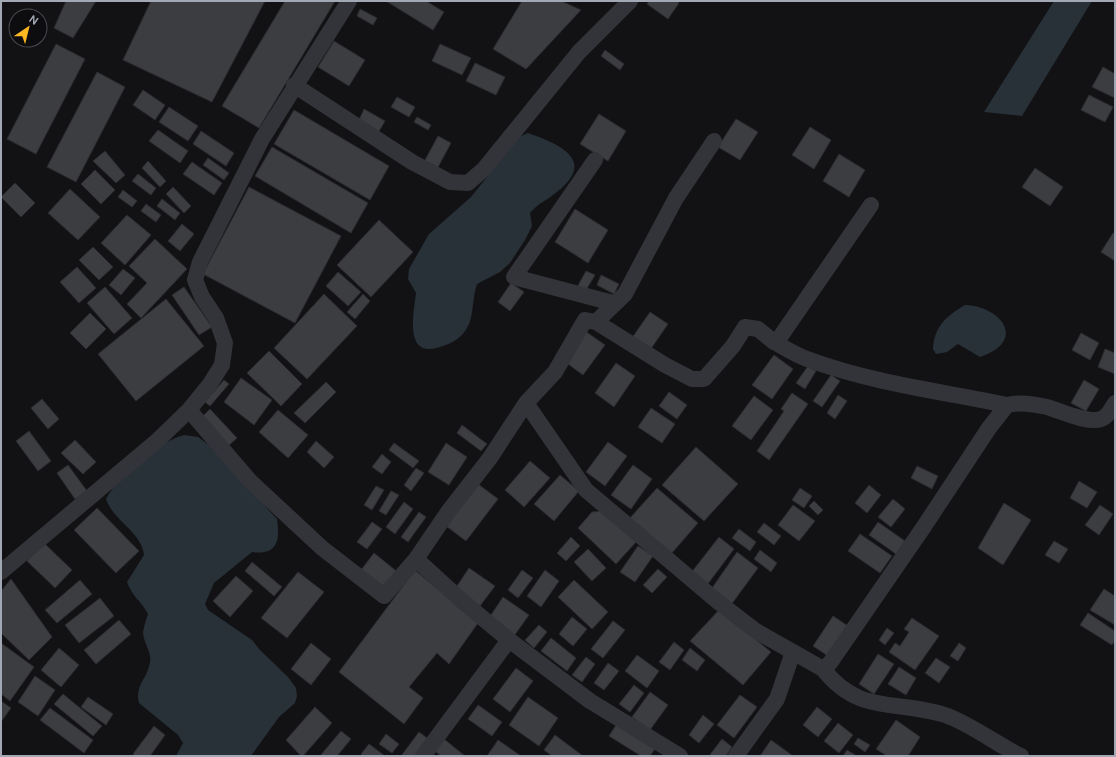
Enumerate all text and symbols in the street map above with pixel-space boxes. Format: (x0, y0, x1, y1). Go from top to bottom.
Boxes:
north arrow (8, 8, 48, 48)
text: N (26, 12, 41, 28)

